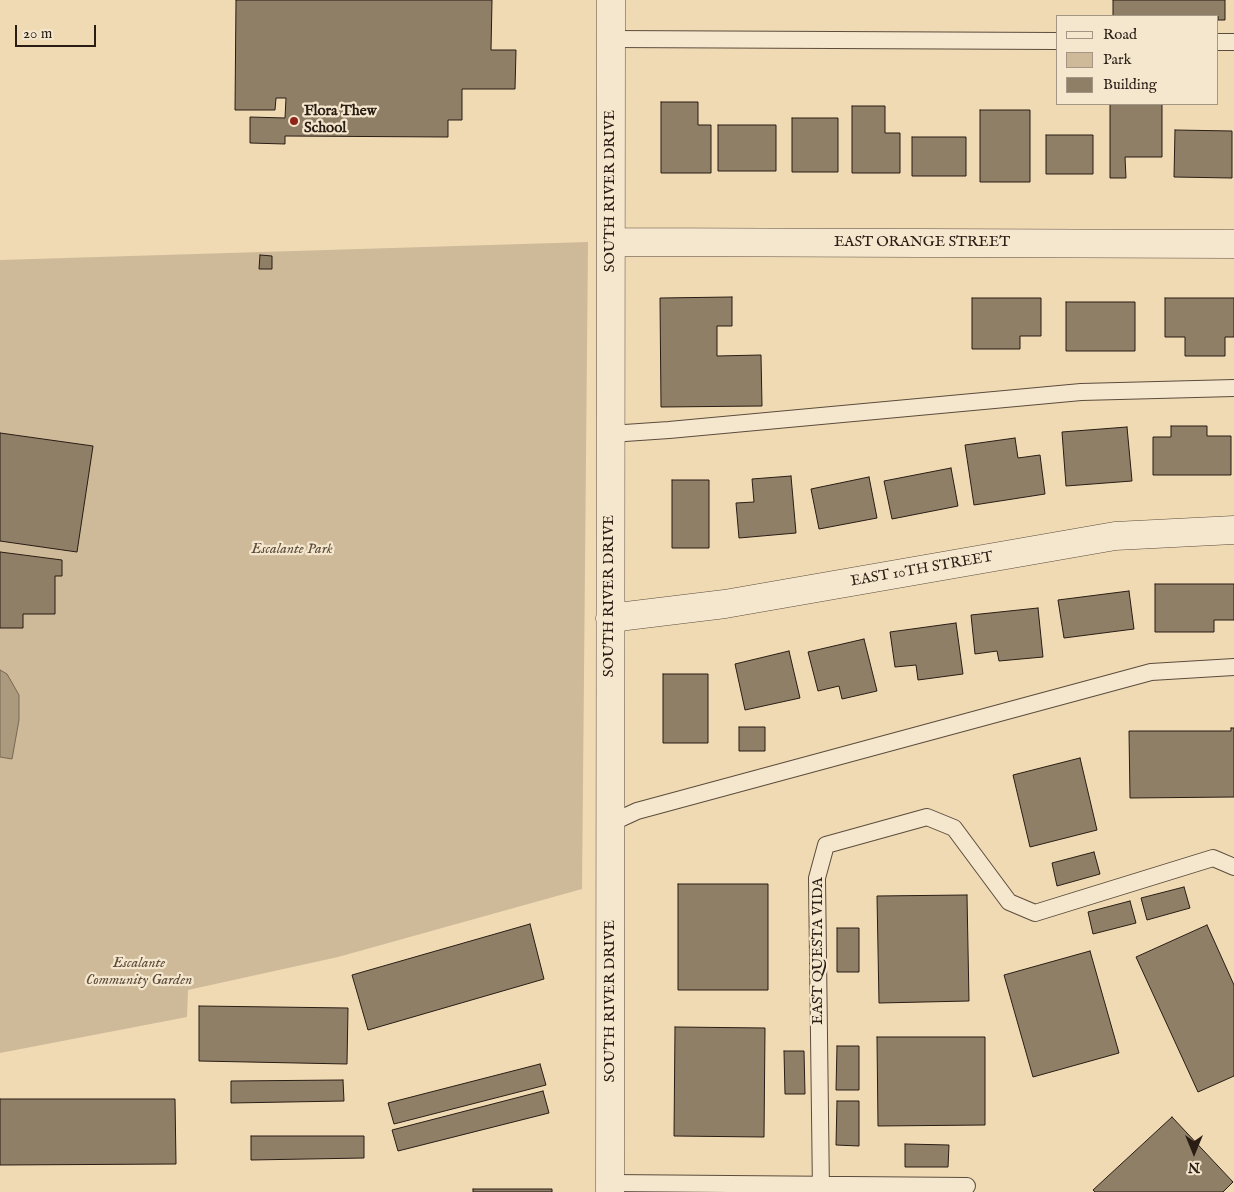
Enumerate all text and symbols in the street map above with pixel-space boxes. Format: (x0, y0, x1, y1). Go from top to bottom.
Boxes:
scale bar (18, 15, 99, 47)
legend (1056, 15, 1219, 105)
text: 20 m (23, 24, 52, 43)
text: Road (1103, 25, 1137, 44)
text: Park (1103, 50, 1132, 69)
text: Building (1103, 75, 1157, 94)
place label: Flora Thew School (304, 103, 377, 138)
street label: SOUTH RIVER DRIVE (602, 110, 620, 272)
marker: Flora Thew School (288, 115, 300, 127)
street label: EAST ORANGE STREET (834, 234, 1010, 252)
street label: SOUTH RIVER DRIVE (601, 515, 619, 677)
park label: Escalante Park (251, 541, 333, 559)
street label: EAST 10TH STREET (850, 549, 994, 591)
street label: EAST QUESTA VIDA (810, 877, 828, 1025)
street label: SOUTH RIVER DRIVE (602, 920, 620, 1082)
park label: Escalante Community Garden (86, 955, 192, 990)
north arrow (1169, 1127, 1219, 1177)
text: N (1188, 1158, 1200, 1176)

